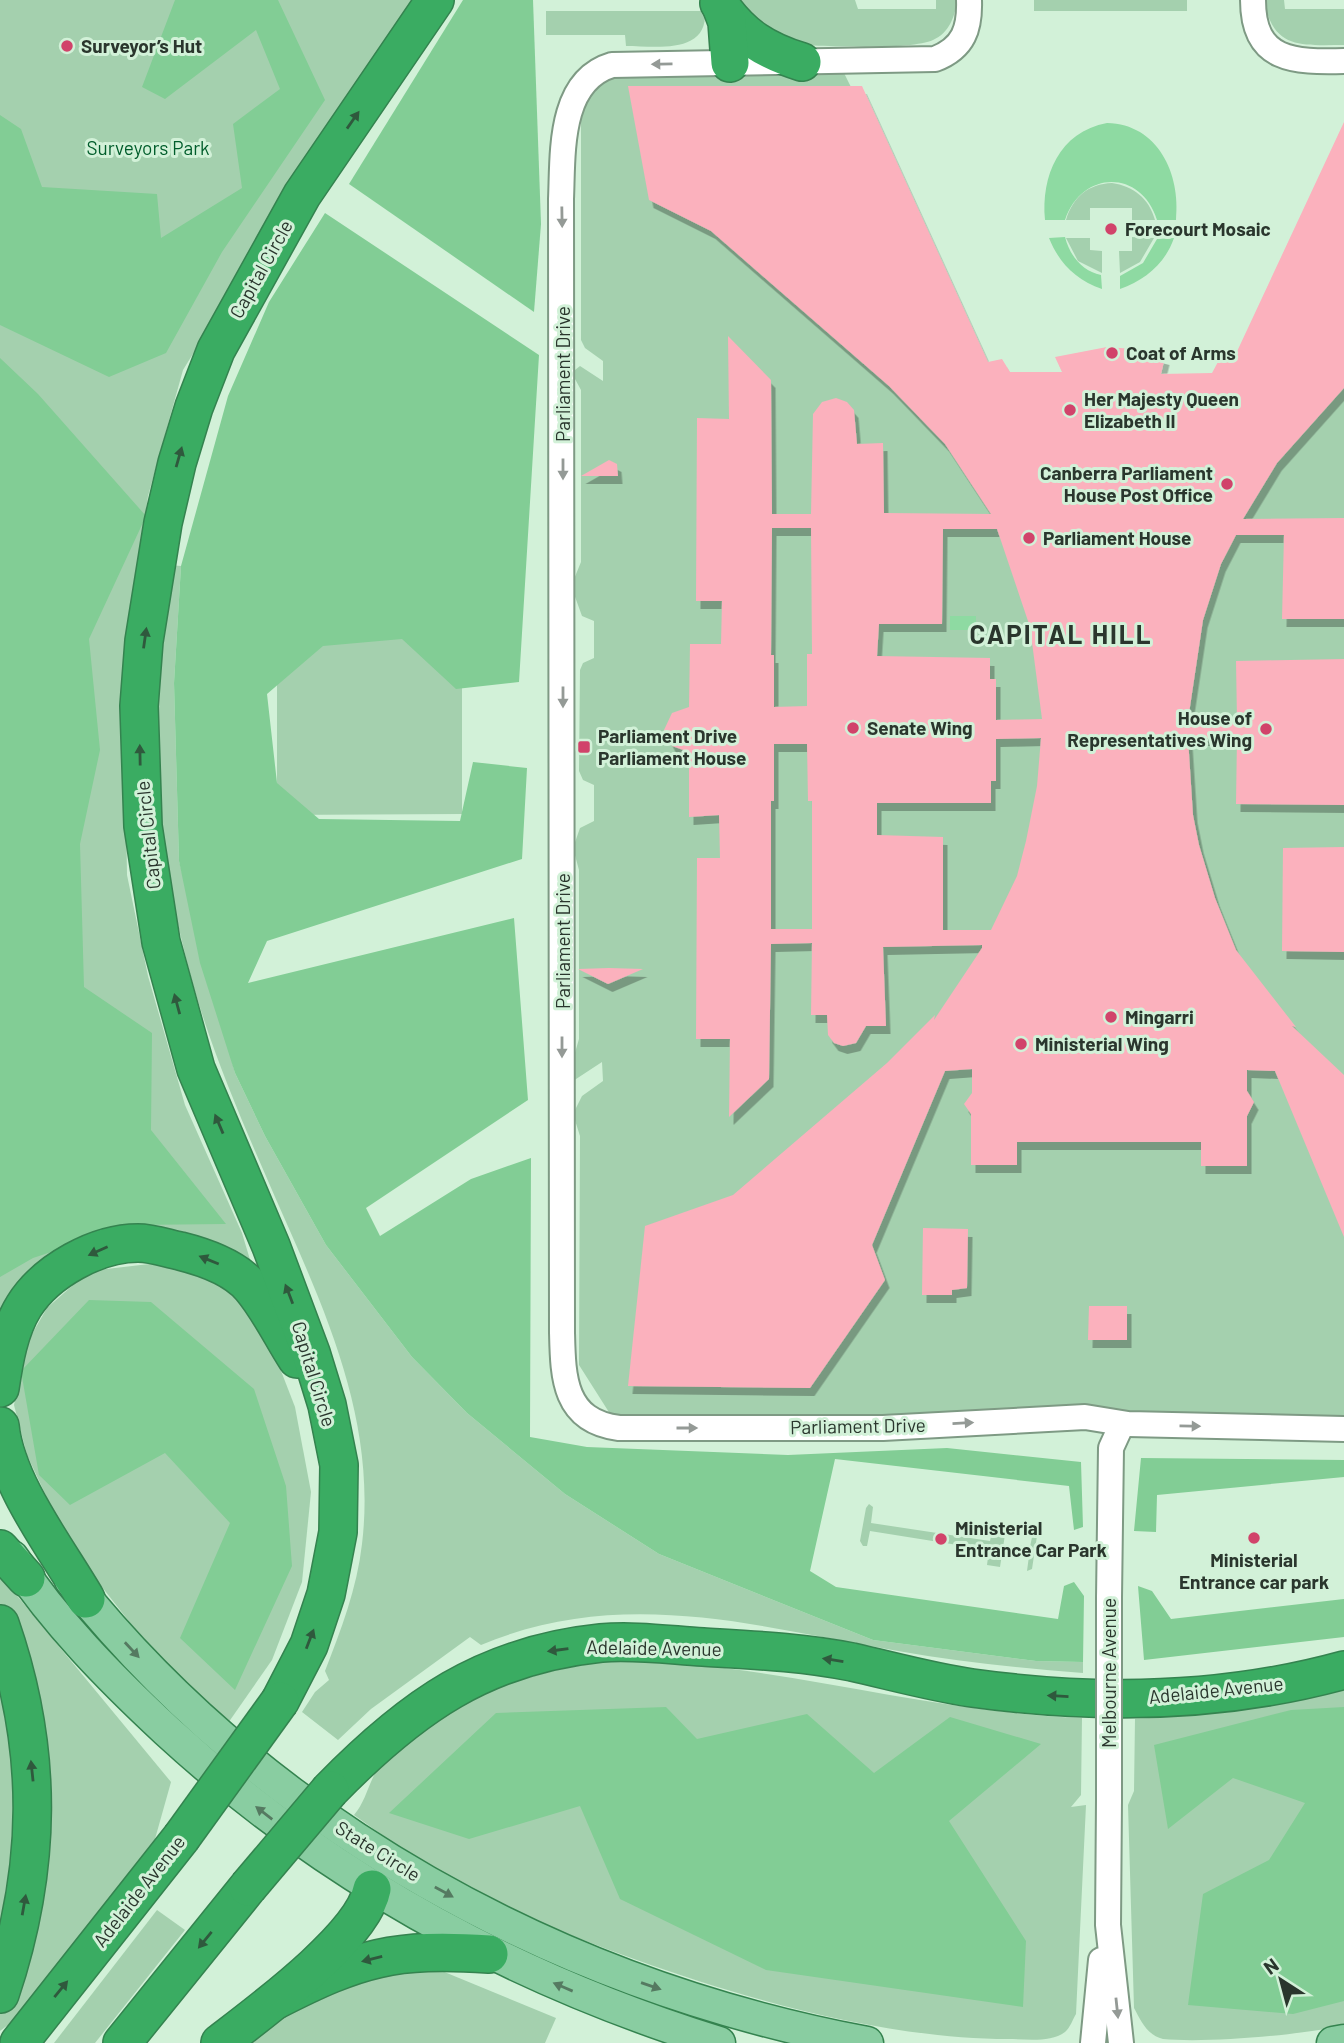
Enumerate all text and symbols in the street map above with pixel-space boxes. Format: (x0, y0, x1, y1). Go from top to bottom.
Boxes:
place label: Surveyor’s Hut (81, 34, 202, 57)
marker: Surveyor’s Hut (59, 38, 75, 54)
one-way arrow (651, 58, 673, 70)
one-way arrow (346, 111, 360, 129)
park label: Surveyors Park (86, 136, 210, 159)
one-way arrow (556, 207, 568, 229)
street label: Capital Circle (224, 216, 297, 322)
place label: Forecourt Mosaic (1125, 217, 1271, 240)
marker: Forecourt Mosaic (1103, 221, 1119, 237)
street label: Parliament Drive (551, 306, 574, 442)
place label: Coat of Arms (1126, 341, 1236, 364)
marker: Coat of Arms (1104, 345, 1120, 361)
place label: Her Majesty Queen Elizabeth II (1084, 387, 1239, 432)
marker: Her Majesty Queen Elizabeth II (1062, 402, 1078, 418)
one-way arrow (175, 446, 185, 467)
one-way arrow (557, 459, 569, 481)
place label: Canberra Parliament House Post Office (1040, 461, 1213, 506)
marker: Canberra Parliament House Post Office (1219, 476, 1235, 492)
place label: Parliament House (1043, 526, 1191, 549)
marker: Parliament House (1021, 530, 1037, 546)
district label: CAPITAL HILL (969, 618, 1153, 649)
one-way arrow (139, 627, 150, 649)
one-way arrow (557, 686, 569, 708)
place label: House of Representatives Wing (1067, 706, 1252, 751)
place label: Senate Wing (867, 716, 973, 739)
marker: Senate Wing (845, 720, 861, 736)
marker: House of Representatives Wing (1258, 721, 1274, 737)
place label: Parliament Drive Parliament House (598, 724, 746, 769)
marker: Parliament Drive Parliament House (576, 739, 592, 755)
one-way arrow (135, 744, 146, 766)
street label: Capital Circle (130, 780, 165, 890)
street label: Parliament Drive (551, 873, 574, 1009)
one-way arrow (172, 993, 182, 1014)
place label: Mingarri (1125, 1005, 1194, 1028)
marker: Mingarri (1103, 1009, 1119, 1025)
place label: Ministerial Wing (1035, 1032, 1169, 1055)
one-way arrow (556, 1036, 568, 1058)
marker: Ministerial Wing (1013, 1036, 1029, 1052)
one-way arrow (213, 1114, 225, 1134)
one-way arrow (88, 1245, 108, 1257)
one-way arrow (198, 1255, 219, 1266)
one-way arrow (283, 1283, 294, 1304)
street label: Capital Circle (288, 1318, 341, 1429)
street label: Parliament Drive (790, 1413, 926, 1438)
one-way arrow (953, 1417, 975, 1428)
one-way arrow (1180, 1420, 1202, 1432)
one-way arrow (676, 1422, 698, 1434)
place label: Ministerial Entrance Car Park (955, 1516, 1107, 1561)
marker: Ministerial Entrance car park (1246, 1530, 1262, 1546)
marker: Ministerial Entrance Car Park (933, 1531, 949, 1547)
place label: Ministerial Entrance car park (1179, 1548, 1329, 1593)
street label: Melbourne Avenue (1097, 1598, 1120, 1748)
one-way arrow (304, 1629, 315, 1650)
street label: Adelaide Avenue (586, 1635, 722, 1660)
one-way arrow (124, 1641, 140, 1659)
one-way arrow (547, 1644, 569, 1655)
one-way arrow (822, 1654, 844, 1665)
street label: Adelaide Avenue (1147, 1671, 1284, 1708)
one-way arrow (1046, 1691, 1068, 1702)
one-way arrow (26, 1760, 37, 1782)
one-way arrow (255, 1807, 273, 1821)
street label: State Circle (332, 1815, 425, 1886)
street label: Adelaide Avenue (88, 1830, 189, 1951)
one-way arrow (435, 1886, 454, 1898)
one-way arrow (19, 1894, 30, 1916)
one-way arrow (198, 1931, 213, 1949)
north arrow (1246, 1945, 1316, 2015)
text: N (1259, 1953, 1283, 1979)
one-way arrow (361, 1954, 383, 1965)
one-way arrow (53, 1981, 68, 1998)
one-way arrow (552, 1981, 573, 1992)
one-way arrow (641, 1981, 662, 1992)
one-way arrow (1112, 1998, 1123, 2020)

